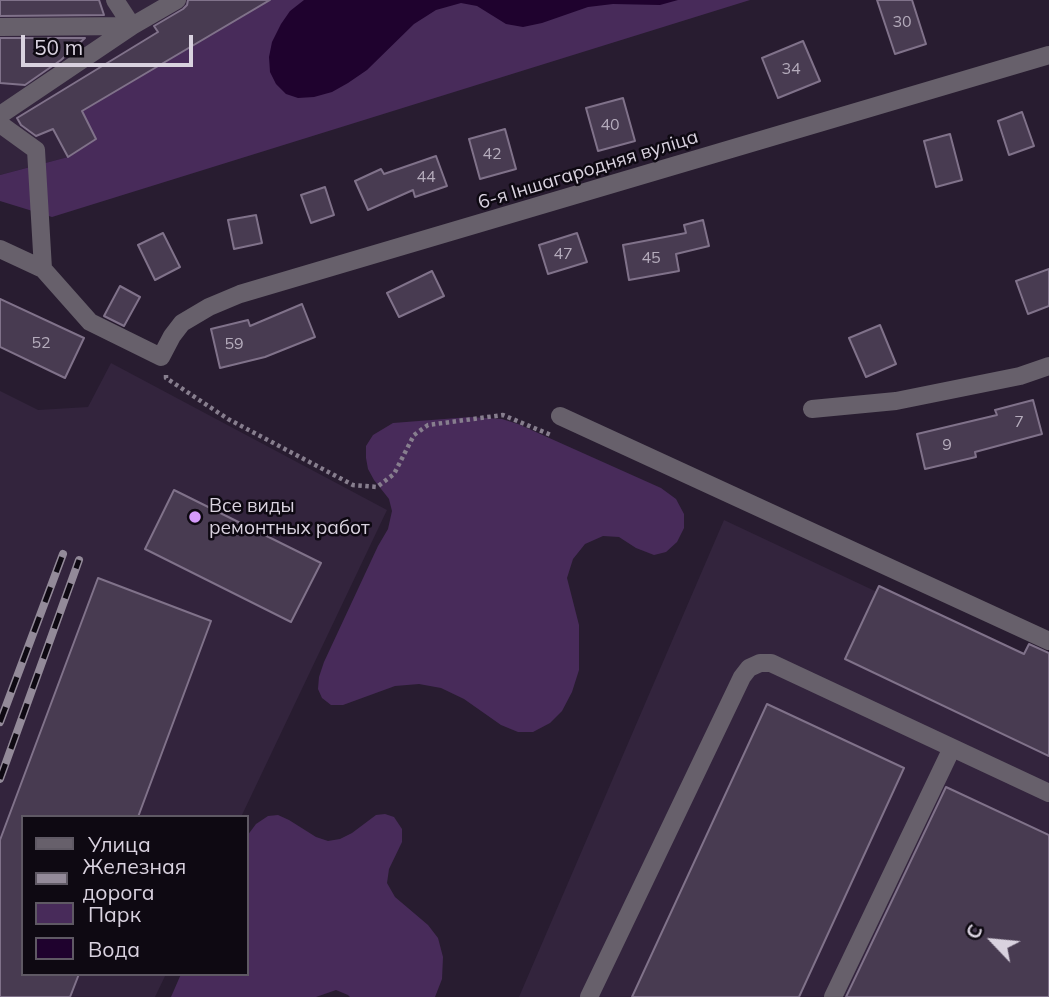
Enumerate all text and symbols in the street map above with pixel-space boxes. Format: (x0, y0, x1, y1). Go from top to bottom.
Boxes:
house number: 30 (892, 12, 912, 32)
scale bar (24, 21, 196, 65)
text: 50 m (34, 34, 83, 60)
house number: 34 (781, 59, 801, 79)
house number: 40 (600, 115, 620, 135)
street label: 6-я Іншагародняя вуліца (475, 126, 701, 214)
house number: 42 (482, 144, 502, 164)
house number: 44 (416, 167, 436, 187)
house number: 47 (553, 244, 573, 264)
house number: 45 (641, 248, 661, 268)
house number: 52 (31, 333, 51, 353)
house number: 59 (224, 334, 244, 354)
house number: 7 (1014, 412, 1024, 432)
house number: 9 (942, 435, 952, 455)
place label: Все виды ремонтных работ (209, 495, 370, 539)
marker: Все виды ремонтных работ (187, 509, 203, 525)
legend (21, 815, 248, 976)
text: Улица (88, 831, 151, 857)
text: Железная дорога (82, 853, 186, 905)
text: Парк (88, 901, 141, 927)
north arrow (958, 906, 1028, 976)
text: С (960, 921, 988, 943)
text: Вода (88, 936, 140, 962)

